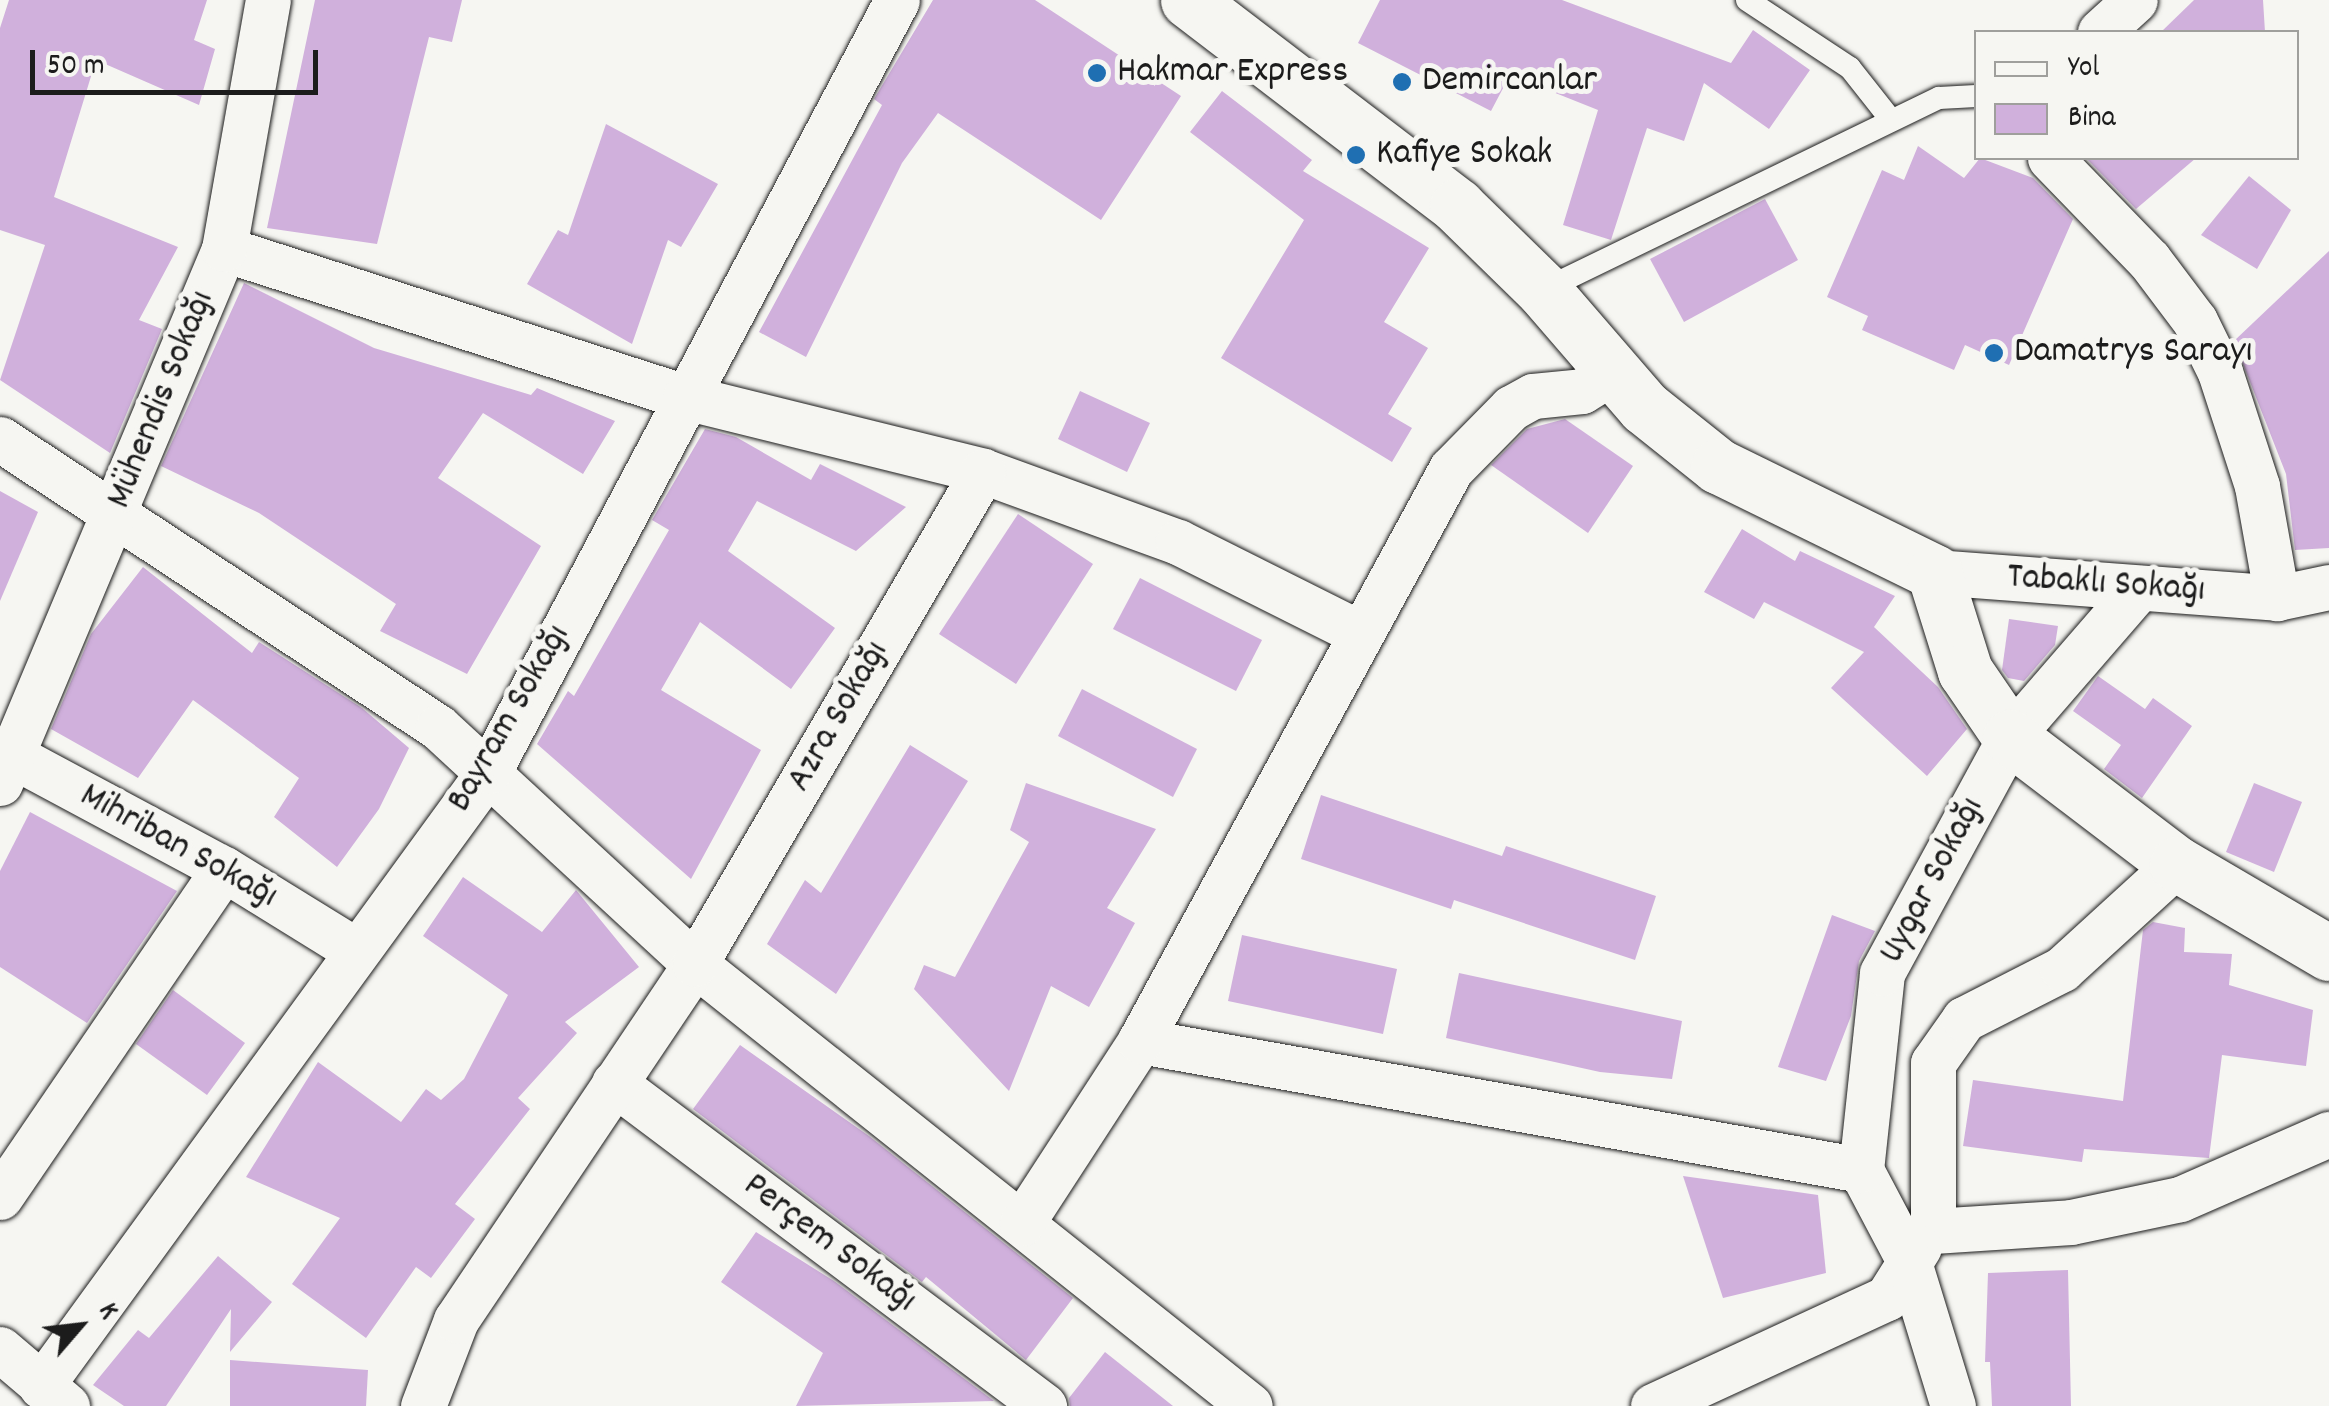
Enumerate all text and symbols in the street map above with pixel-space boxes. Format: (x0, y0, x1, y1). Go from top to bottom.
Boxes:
scale bar (35, 30, 322, 92)
legend (1974, 30, 2299, 160)
text: 50 m (47, 46, 105, 89)
text: Yol (2068, 48, 2099, 91)
place label: Hakmar Express (1117, 50, 1348, 96)
place label: Demircanlar (1422, 59, 1597, 105)
marker: Hakmar Express (1086, 62, 1108, 84)
marker: Demircanlar (1391, 71, 1413, 93)
text: Bina (2068, 98, 2116, 141)
place label: Kafiye Sokak (1376, 132, 1552, 178)
marker: Kafiye Sokak (1345, 144, 1367, 166)
street label: Mühendis Sokağı (98, 285, 226, 515)
place label: Damatrys Sarayı (2014, 330, 2252, 376)
marker: Damatrys Sarayı (1983, 342, 2005, 364)
street label: Tabaklı Sokağı (2005, 555, 2207, 615)
street label: Bayram Sokağı (438, 617, 582, 821)
street label: Azra Sokağı (778, 633, 900, 801)
street label: Mihriban Sokağı (71, 774, 285, 920)
street label: Uygar Sokağı (1870, 790, 1996, 972)
street label: Perçem Sokağı (733, 1164, 925, 1324)
north arrow (30, 1276, 130, 1376)
text: K (86, 1297, 127, 1327)

